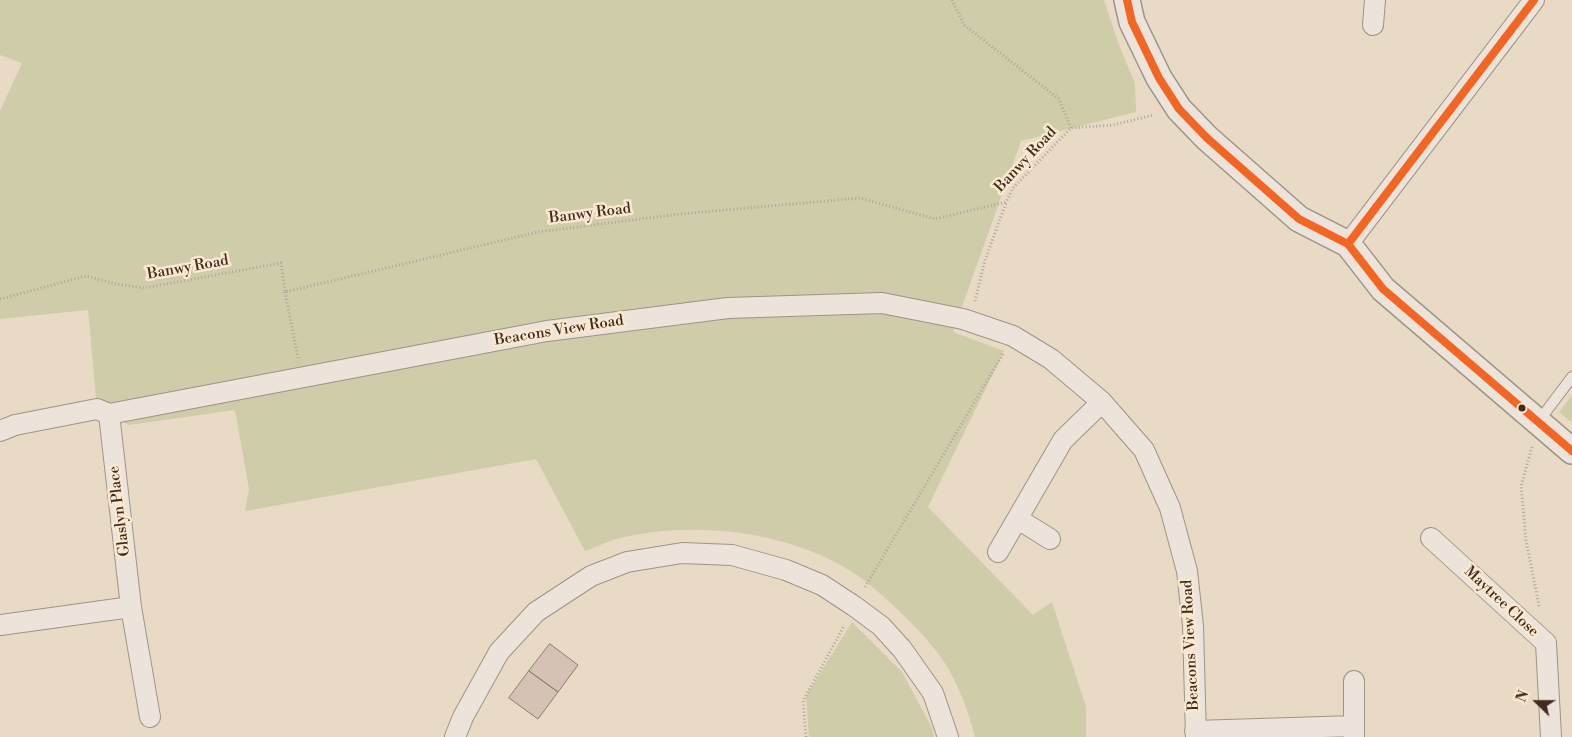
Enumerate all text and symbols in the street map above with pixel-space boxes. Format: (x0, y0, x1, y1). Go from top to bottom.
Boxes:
street label: Banwy Road (991, 124, 1061, 196)
street label: Banwy Road (548, 200, 632, 228)
street label: Banwy Road (146, 252, 230, 284)
street label: Beacons View Road (493, 312, 625, 350)
unlabelled marker (1517, 403, 1527, 413)
street label: Glaslyn Place (106, 465, 134, 557)
street label: Maytree Close (1460, 563, 1542, 641)
street label: Beacons View Road (1179, 579, 1203, 711)
north arrow (1512, 677, 1562, 727)
text: N (1513, 688, 1534, 705)

